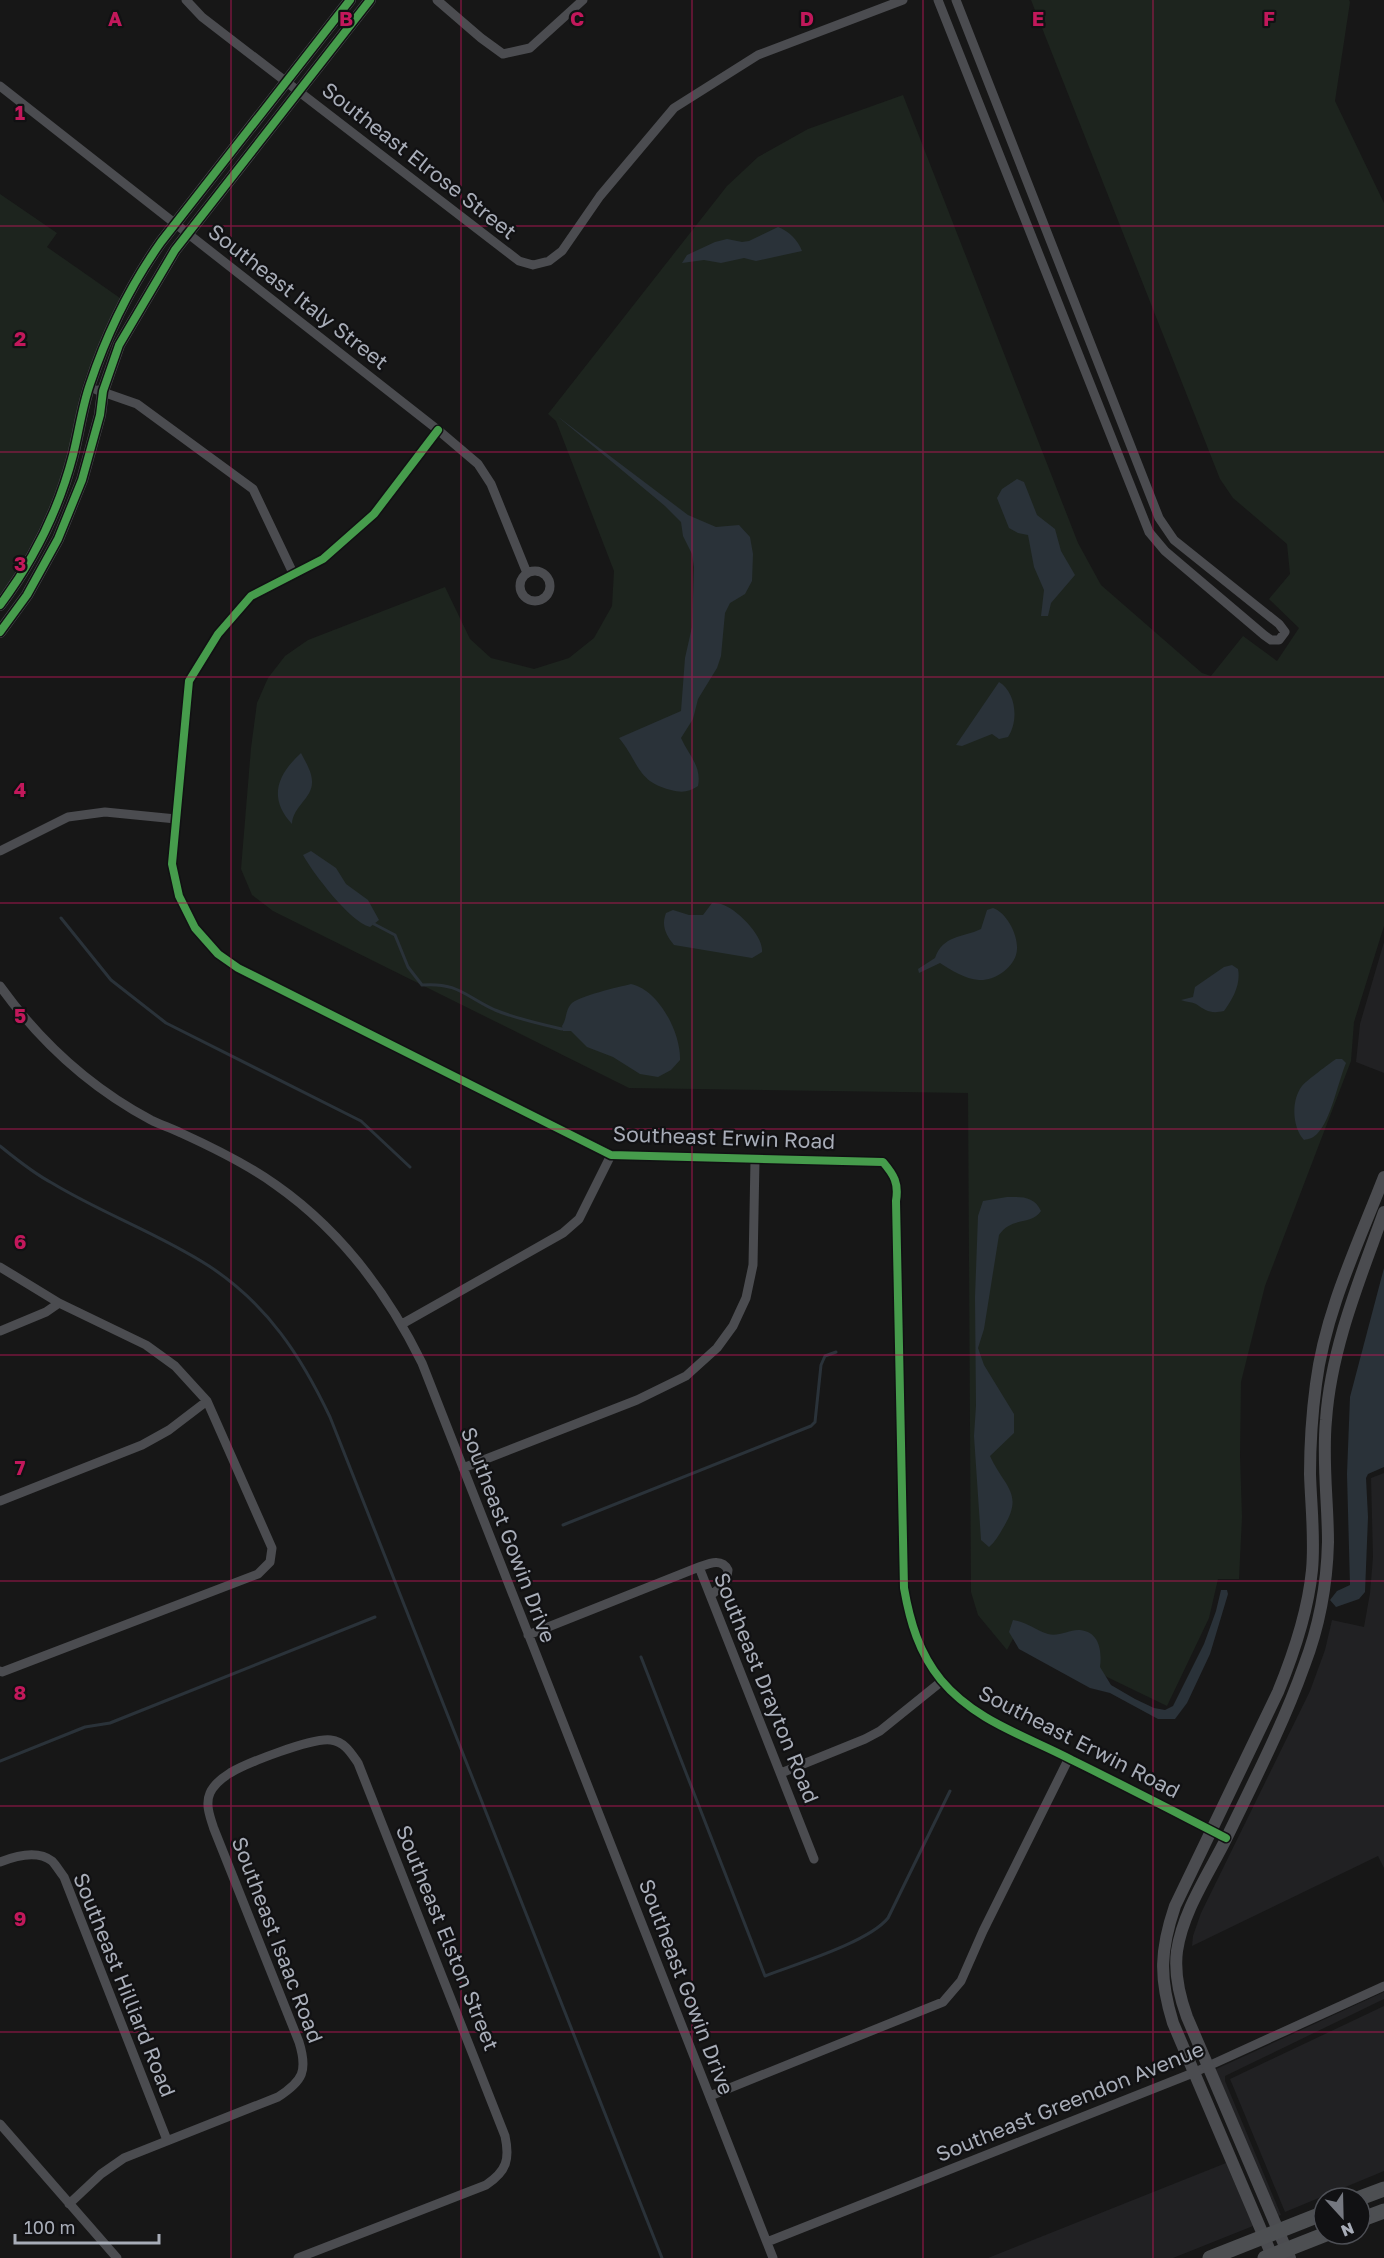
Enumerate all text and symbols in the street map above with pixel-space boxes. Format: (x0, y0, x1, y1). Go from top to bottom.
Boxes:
text: A (108, 6, 122, 30)
text: B (339, 6, 353, 30)
text: C (570, 6, 584, 30)
text: D (800, 6, 814, 30)
text: E (1032, 6, 1044, 30)
text: F (1263, 6, 1275, 30)
street label: Southeast Elrose Street (317, 76, 522, 244)
text: 1 (15, 100, 25, 124)
street label: Southeast Italy Street (203, 218, 394, 375)
text: 2 (14, 326, 26, 350)
text: 3 (14, 551, 26, 575)
text: 4 (14, 777, 26, 801)
text: 5 (14, 1003, 26, 1027)
street label: Southeast Erwin Road (612, 1120, 836, 1154)
text: 6 (14, 1229, 26, 1253)
street label: Southeast Gowin Drive (456, 1423, 562, 1646)
text: 7 (15, 1455, 26, 1479)
street label: Southeast Drayton Road (709, 1569, 825, 1807)
street label: Southeast Erwin Road (974, 1679, 1185, 1803)
text: 8 (14, 1680, 26, 1704)
street label: Southeast Elston Street (391, 1821, 505, 2054)
street label: Southeast Isaac Road (227, 1833, 329, 2046)
street label: Southeast Hilliard Road (68, 1869, 182, 2100)
street label: Southeast Gowin Drive (634, 1875, 740, 2098)
text: 9 (14, 1906, 26, 1930)
street label: Southeast Greendon Avenue (932, 2035, 1207, 2167)
north arrow (1312, 2186, 1372, 2246)
scale bar (15, 2207, 159, 2245)
text: 100 m (24, 2216, 75, 2238)
text: N (1338, 2218, 1357, 2241)

